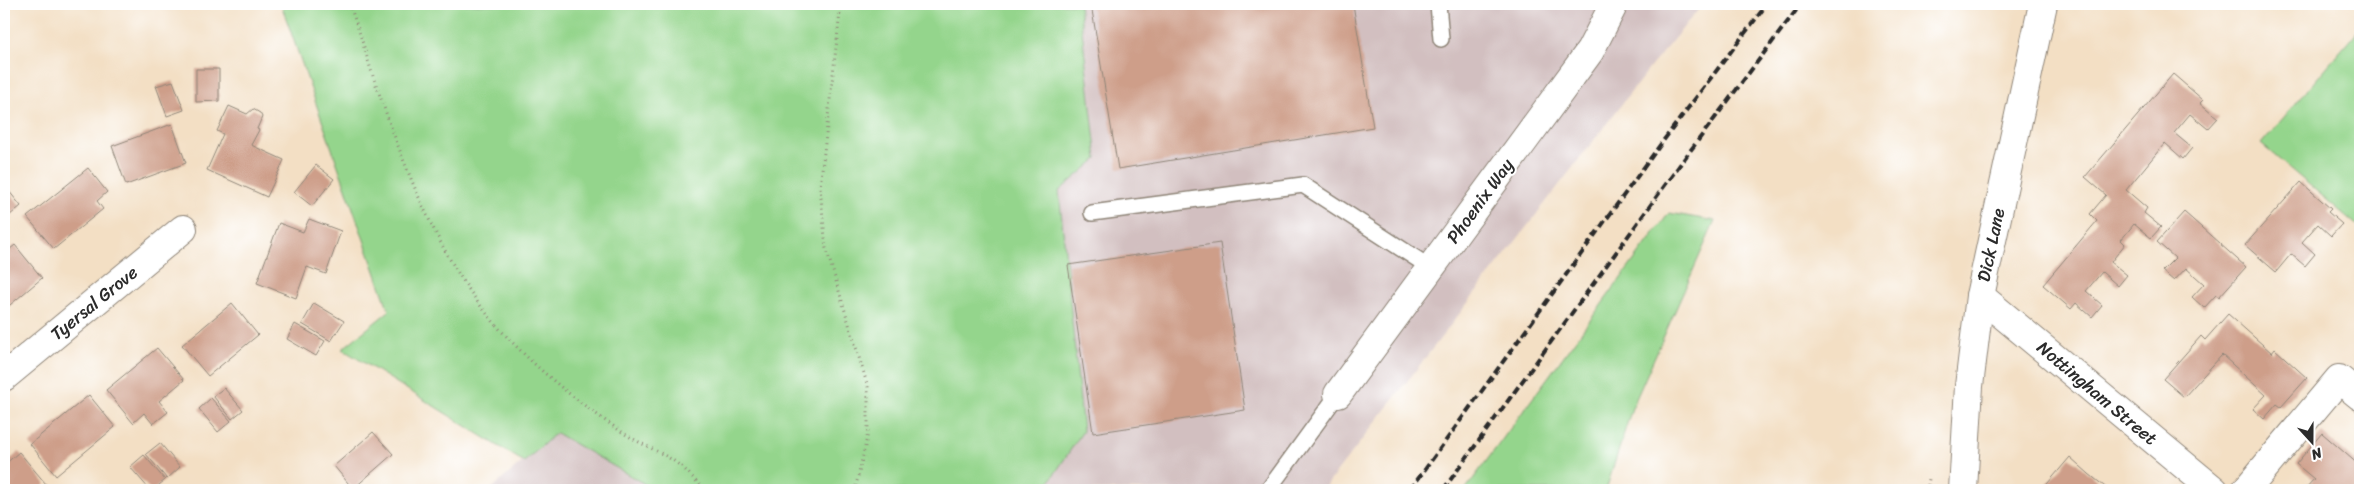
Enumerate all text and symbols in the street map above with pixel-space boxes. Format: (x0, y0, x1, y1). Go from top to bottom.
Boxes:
street label: Phoenix Way (1438, 151, 1523, 251)
street label: Dick Lane (1968, 205, 2014, 285)
street label: Tyersal Grove (43, 257, 145, 349)
street label: Nottingham Street (2029, 332, 2165, 454)
north arrow (2286, 416, 2336, 466)
text: N (2307, 440, 2326, 467)

